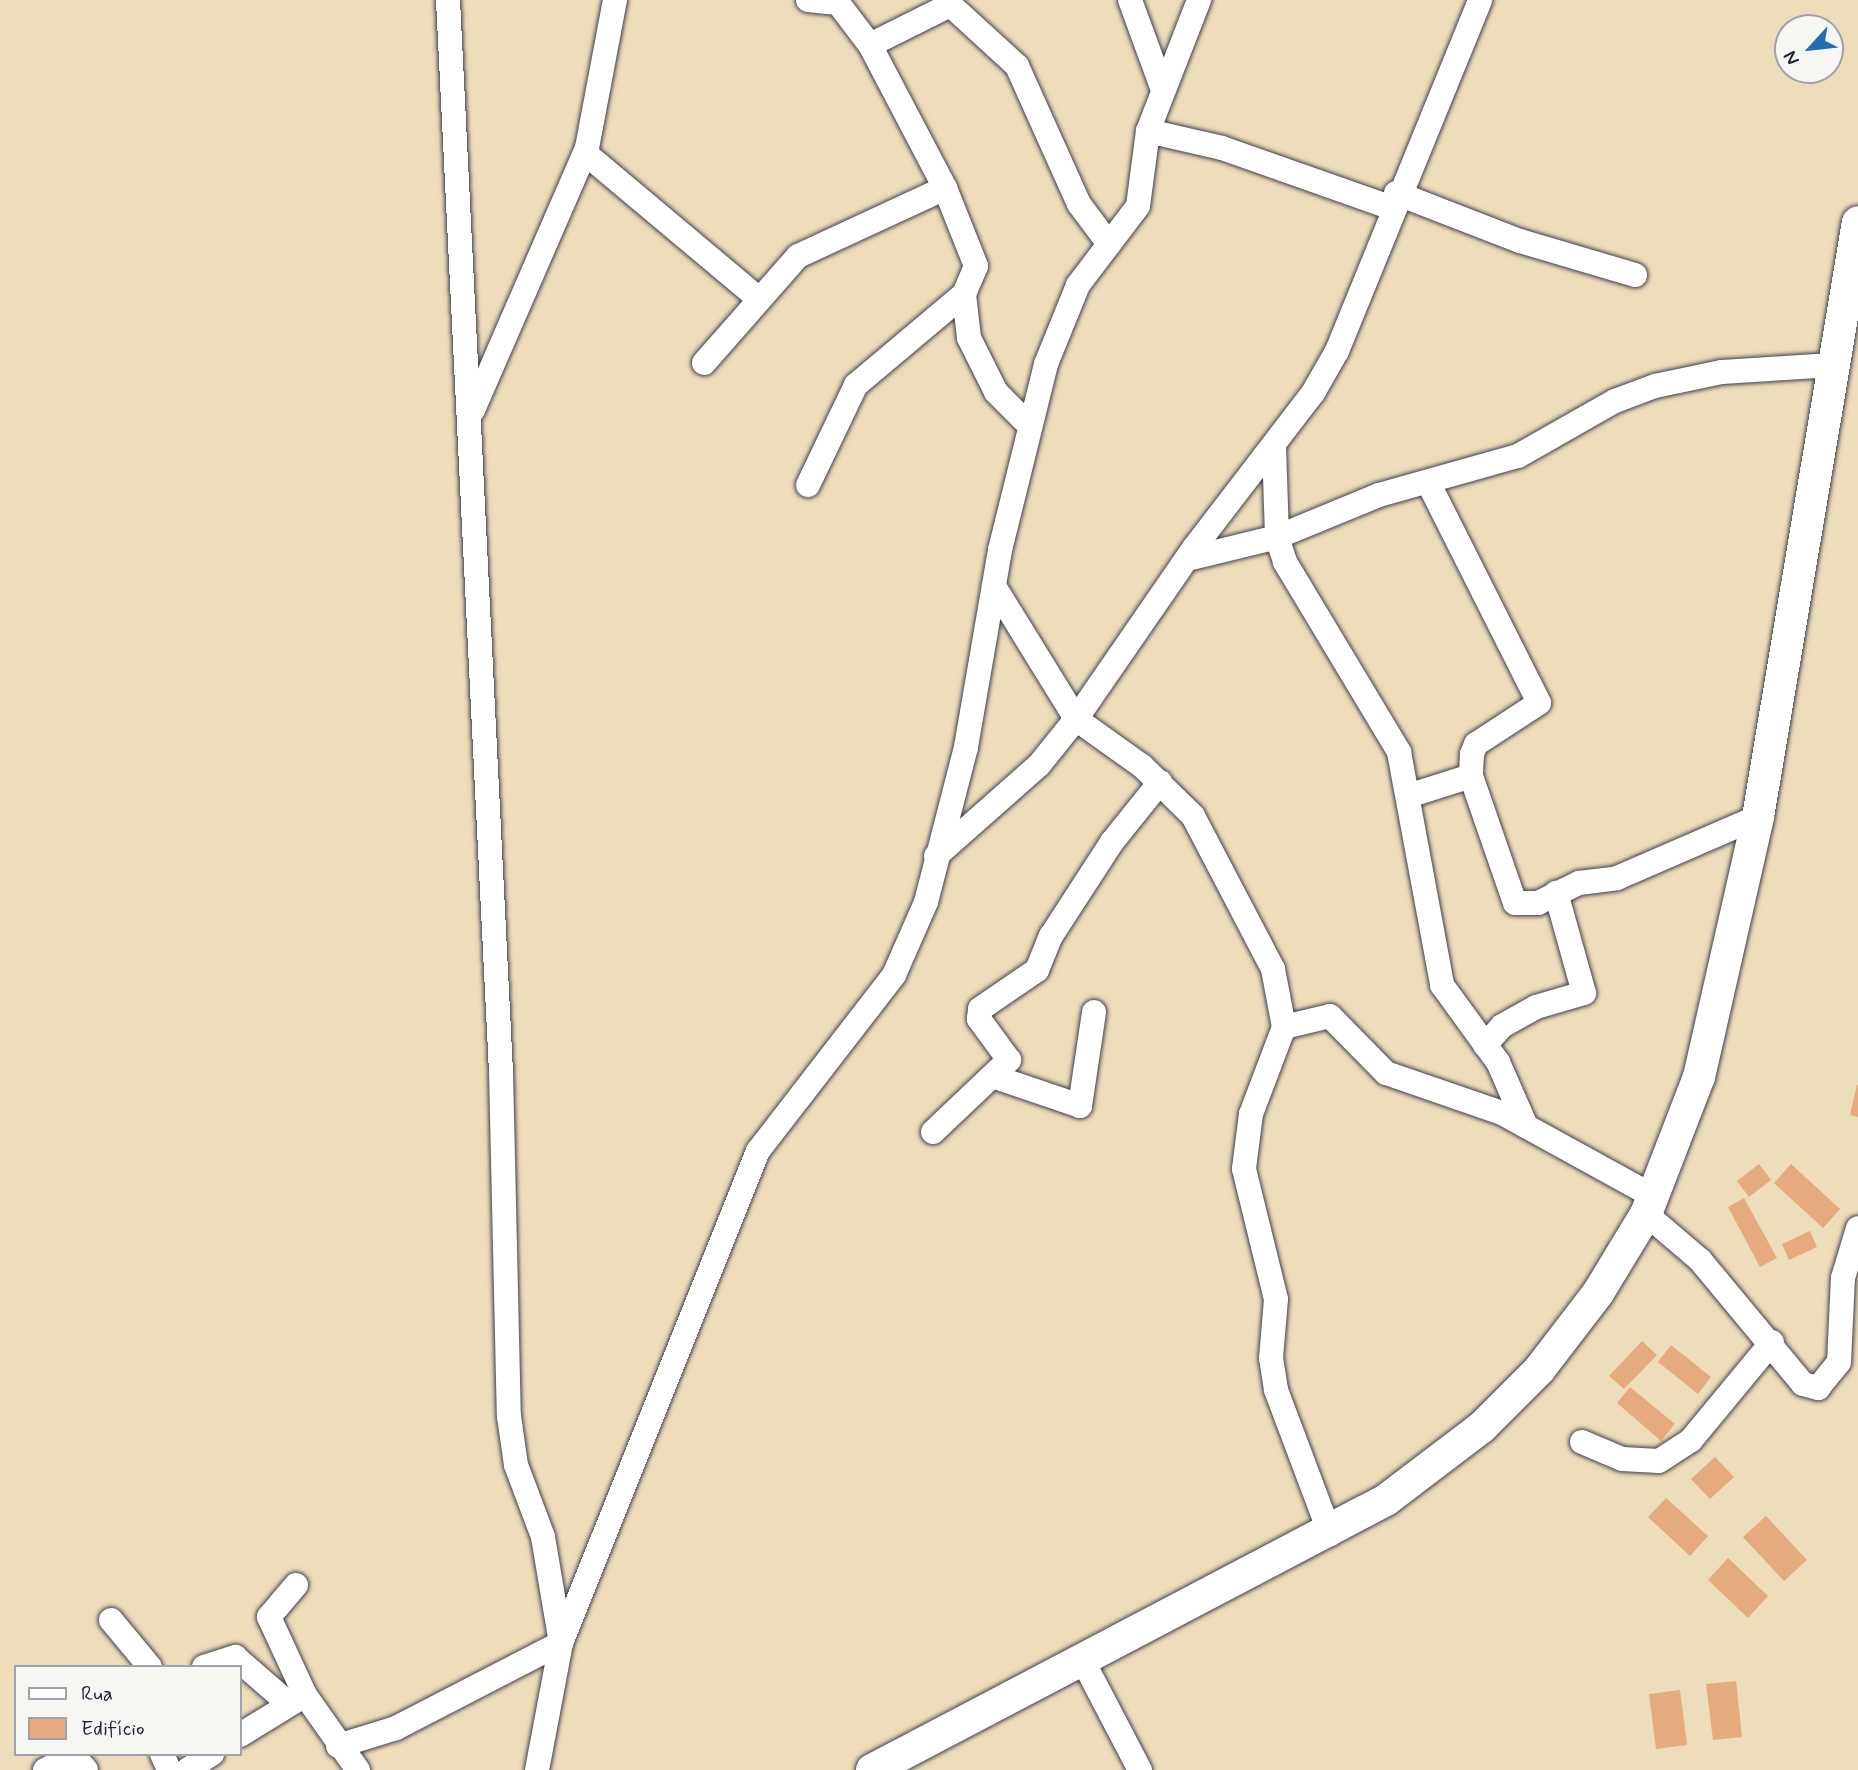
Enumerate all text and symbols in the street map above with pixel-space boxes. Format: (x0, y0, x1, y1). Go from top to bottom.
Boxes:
north arrow (1774, 14, 1844, 84)
text: N (1778, 47, 1806, 69)
legend (14, 1665, 242, 1756)
text: Rua (81, 1680, 113, 1708)
text: Edifício (81, 1715, 145, 1743)

